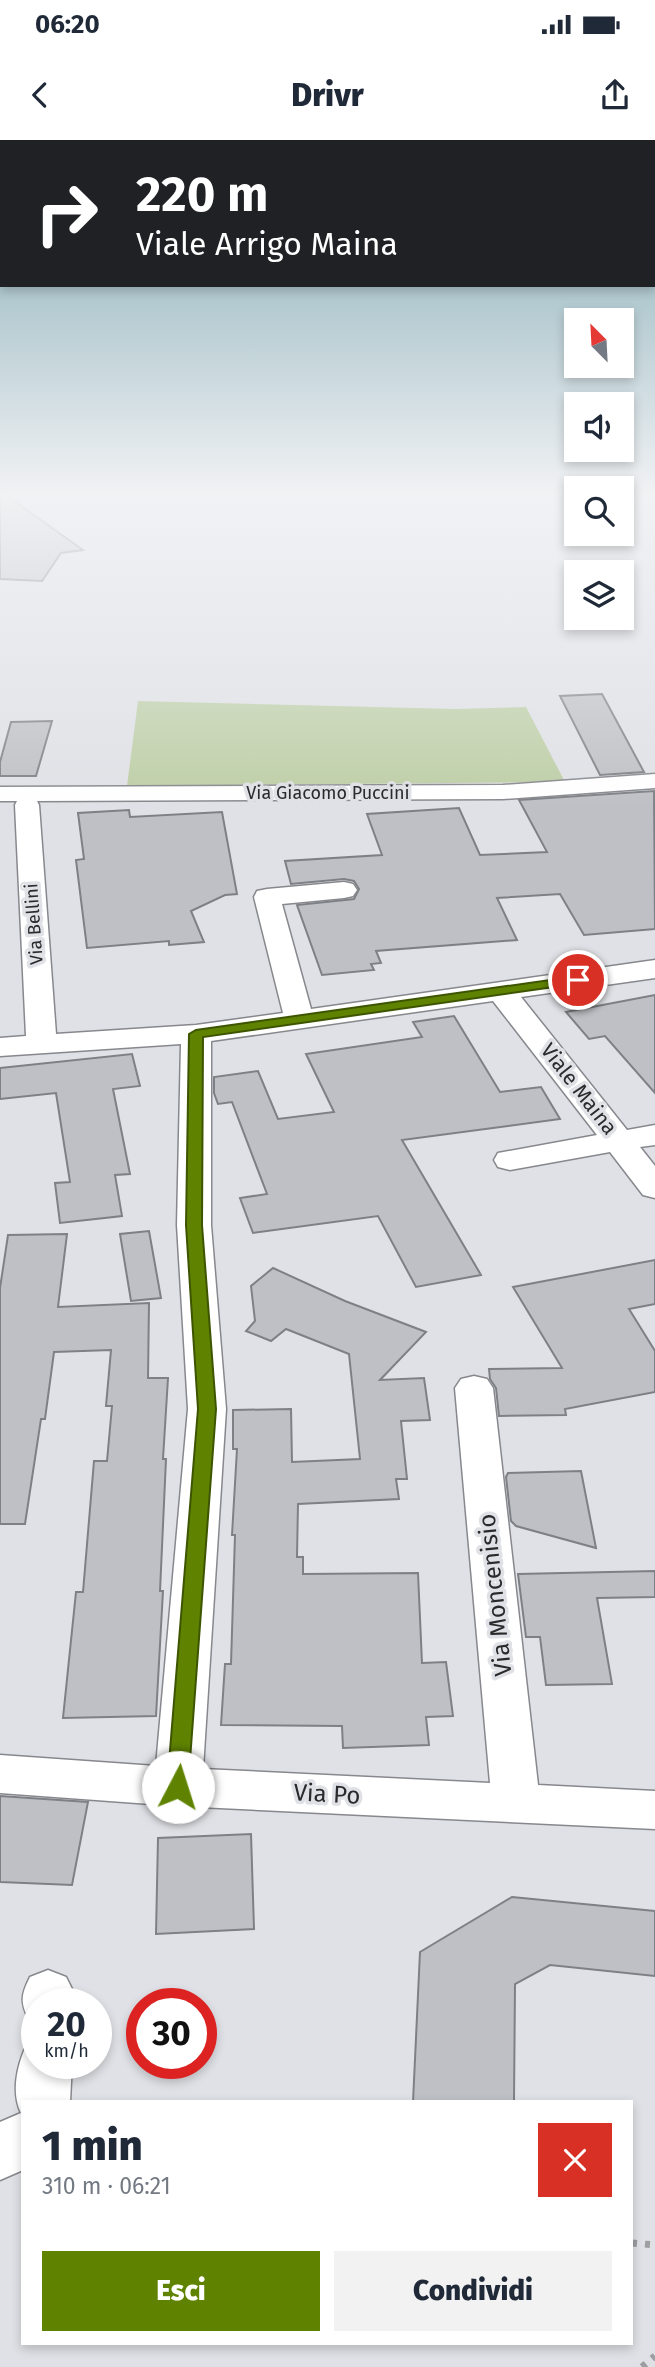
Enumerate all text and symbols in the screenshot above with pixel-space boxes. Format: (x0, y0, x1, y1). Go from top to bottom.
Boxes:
text: 06:20 (35, 9, 100, 40)
icon: back (21, 76, 59, 114)
text: Drivr (291, 76, 364, 114)
icon: share (596, 76, 634, 114)
text: 220 m (136, 165, 268, 224)
icon: right (21, 168, 112, 259)
text: Viale Arrigo Maina (136, 225, 398, 263)
north arrow (564, 308, 634, 378)
map controls (564, 308, 634, 630)
button: sound (564, 392, 634, 462)
button: search (564, 476, 634, 546)
button: layers (564, 560, 634, 630)
street label: Via Giacomo Puccini (246, 782, 410, 804)
street label: Via Bellini (20, 883, 48, 965)
pin (548, 950, 608, 1010)
icon: arrive (559, 961, 597, 999)
street label: Viale Maina (535, 1038, 623, 1140)
street label: Via Moncenisio (473, 1512, 517, 1678)
position arrow (141, 1750, 215, 1824)
street label: Via Po (293, 1778, 361, 1810)
speed limit sign: 30 (126, 1988, 217, 2079)
text: 20 (47, 2003, 86, 2045)
text: km/h (44, 2040, 89, 2062)
text: 1 min (42, 2121, 143, 2171)
button: close (538, 2123, 612, 2197)
text: 310 m · 06:21 (42, 2172, 171, 2200)
button: Esci (42, 2251, 320, 2331)
button: Condividi (334, 2251, 612, 2331)

